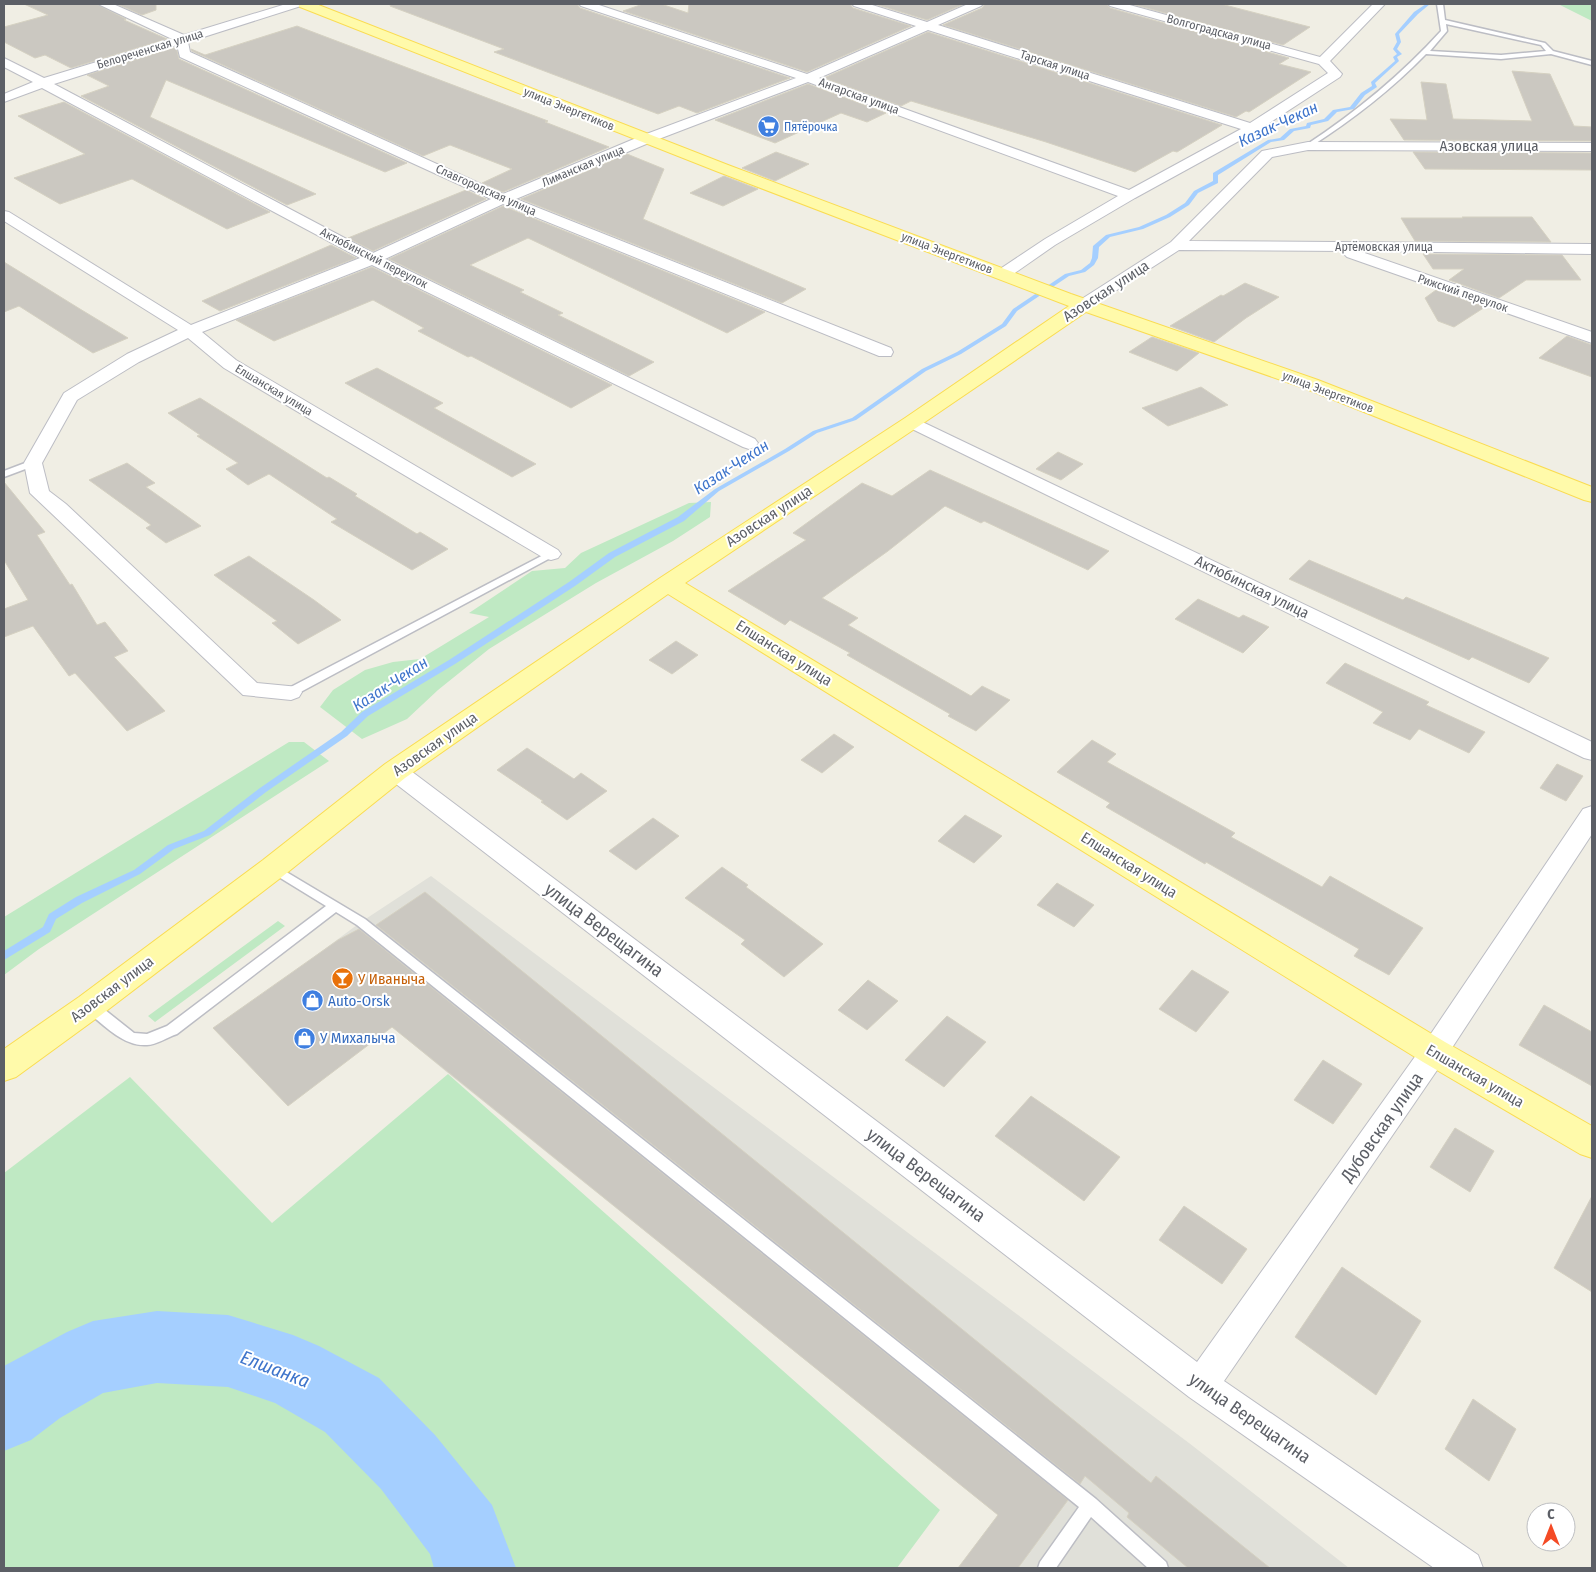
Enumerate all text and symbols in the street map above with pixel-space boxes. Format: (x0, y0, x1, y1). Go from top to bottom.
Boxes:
street label: Волгоградская улица (1165, 11, 1273, 53)
street label: Белореченская улица (95, 26, 205, 72)
street label: Тарская улица (1018, 47, 1092, 83)
street label: Ангарская улица (817, 75, 901, 117)
street label: улица Энергетиков (522, 84, 616, 134)
water label: Казак-Чекан (1235, 97, 1321, 151)
supermarket icon: Пятёрочка (756, 115, 780, 139)
place label: Пятёрочка (784, 120, 838, 134)
street label: Азовская улица (1440, 137, 1539, 155)
street label: Лиманская улица (540, 142, 627, 190)
street label: Славгородская улица (433, 161, 539, 219)
street label: Актюбинский переулок (318, 225, 430, 291)
street label: улица Энергетиков (899, 229, 995, 277)
street label: Артёмовская улица (1335, 240, 1433, 254)
street label: Азовская улица (1060, 256, 1152, 326)
street label: Рижский переулок (1416, 271, 1510, 315)
street label: Елшанская улица (233, 361, 315, 419)
street label: улица Энергетиков (1280, 368, 1376, 416)
water label: Казак-Чекан (690, 436, 772, 498)
street label: Азовская улица (723, 481, 815, 551)
street label: Актюбинская улица (1192, 552, 1312, 622)
street label: Елшанская улица (733, 616, 835, 690)
water label: Казак-Чекан (349, 653, 431, 715)
street label: Азовская улица (389, 708, 481, 780)
street label: Елшанская улица (1078, 828, 1180, 902)
street label: улица Верещагина (540, 878, 668, 982)
street label: Азовская улица (67, 952, 157, 1026)
bar icon: У Иваныча (330, 967, 354, 991)
place label: У Иваныча (357, 970, 425, 988)
shop icon: Auto-Orsk (300, 989, 324, 1013)
place label: Auto-Orsk (328, 992, 390, 1010)
shop icon: У Михалыча (292, 1026, 316, 1050)
place label: У Михалыча (319, 1029, 396, 1047)
street label: Елшанская улица (1423, 1041, 1527, 1111)
street label: Дубовская улица (1336, 1068, 1428, 1187)
street label: улица Верещагина (862, 1123, 990, 1227)
water label: Елшанка (237, 1345, 313, 1393)
street label: улица Верещагина (1185, 1368, 1315, 1468)
north arrow (1526, 1502, 1576, 1552)
text: С (1547, 1506, 1555, 1523)

